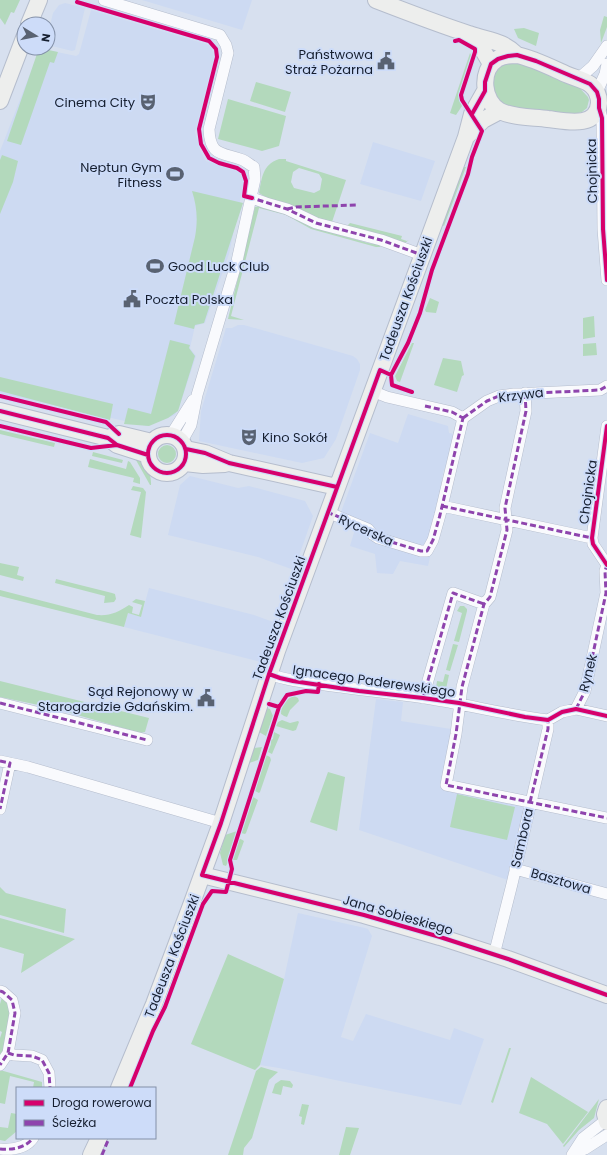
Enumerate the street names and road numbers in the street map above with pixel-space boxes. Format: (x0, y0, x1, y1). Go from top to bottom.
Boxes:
street label: Chojnicka (582, 138, 602, 204)
street label: Tadeusza Kościuszki (375, 234, 437, 364)
street label: Krzywa (497, 383, 545, 407)
street label: Chojnicka (574, 459, 602, 525)
street label: Rycerska (336, 509, 396, 551)
street label: Tadeusza Kościuszki (248, 553, 310, 683)
street label: Rynek (574, 652, 602, 694)
street label: Ignacego Paderewskiego (291, 660, 457, 702)
street label: Sambora (506, 806, 538, 870)
street label: Basztowa (529, 863, 593, 899)
street label: Jana Sobieskiego (341, 890, 455, 940)
street label: Tadeusza Kościuszki (140, 892, 204, 1020)

